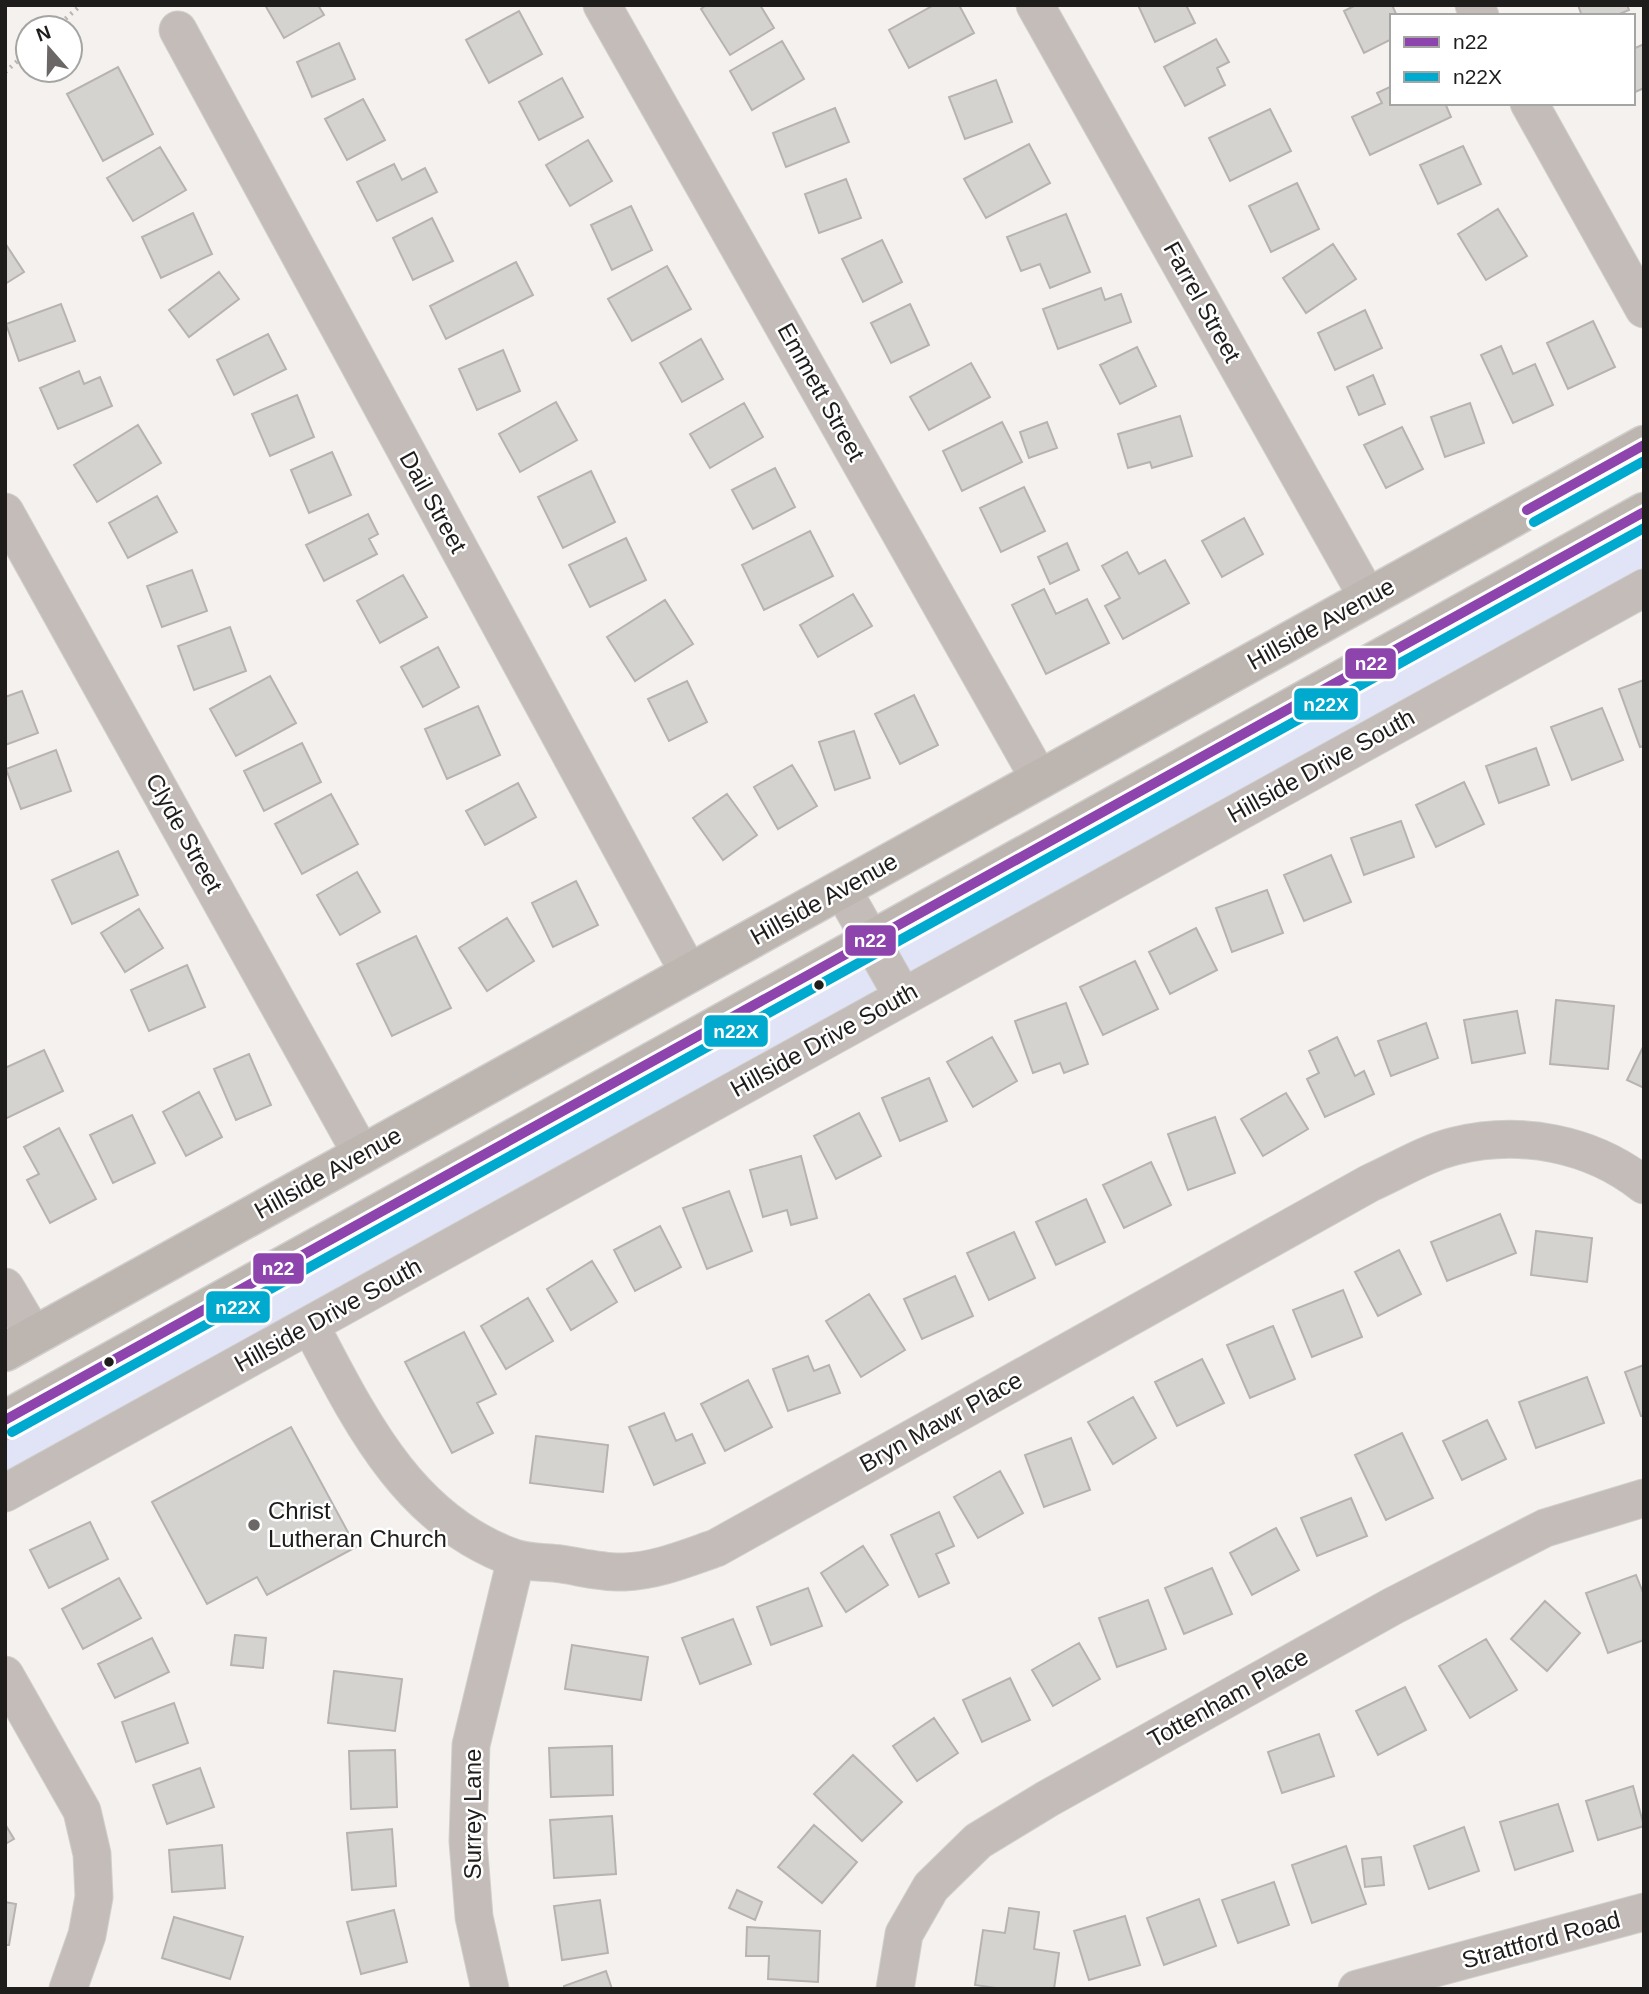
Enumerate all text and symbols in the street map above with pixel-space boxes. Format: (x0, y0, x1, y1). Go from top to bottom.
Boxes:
north arrow (14, 14, 84, 84)
legend (1390, 14, 1635, 105)
text: N (33, 21, 53, 46)
text: n22 (1453, 30, 1488, 53)
text: n22X (1453, 65, 1502, 88)
street label: Farrel Street (1158, 237, 1247, 367)
street label: Emmett Street (772, 318, 871, 466)
street label: Dail Street (394, 446, 473, 558)
street label: Hillside Avenue (1243, 572, 1399, 675)
line badge: n22 (1344, 647, 1397, 680)
text: n22 (1355, 653, 1387, 674)
line badge: n22X (1293, 687, 1359, 721)
text: n22X (1303, 694, 1349, 715)
street label: Hillside Drive South (1223, 703, 1419, 828)
street label: Clyde Street (141, 768, 228, 897)
street label: Hillside Avenue (746, 847, 902, 950)
line badge: n22 (844, 924, 897, 957)
text: n22 (854, 930, 886, 951)
street label: Hillside Drive South (726, 977, 922, 1102)
unlabelled marker (812, 978, 826, 992)
line badge: n22X (703, 1014, 769, 1048)
text: n22X (713, 1021, 759, 1042)
street label: Hillside Avenue (250, 1121, 406, 1224)
street label: Hillside Drive South (230, 1252, 426, 1377)
line badge: n22 (252, 1252, 305, 1285)
text: n22 (262, 1258, 294, 1279)
line badge: n22X (205, 1290, 271, 1324)
text: n22X (215, 1297, 261, 1318)
unlabelled marker (102, 1355, 116, 1369)
street label: Bryn Mawr Place (855, 1366, 1027, 1477)
place label: Christ Lutheran Church (268, 1497, 447, 1552)
marker: Christ Lutheran Church (246, 1517, 262, 1533)
street label: Tottenham Place (1143, 1642, 1312, 1753)
street label: Surrey Lane (459, 1749, 486, 1879)
street label: Strattford Road (1459, 1905, 1623, 1974)

